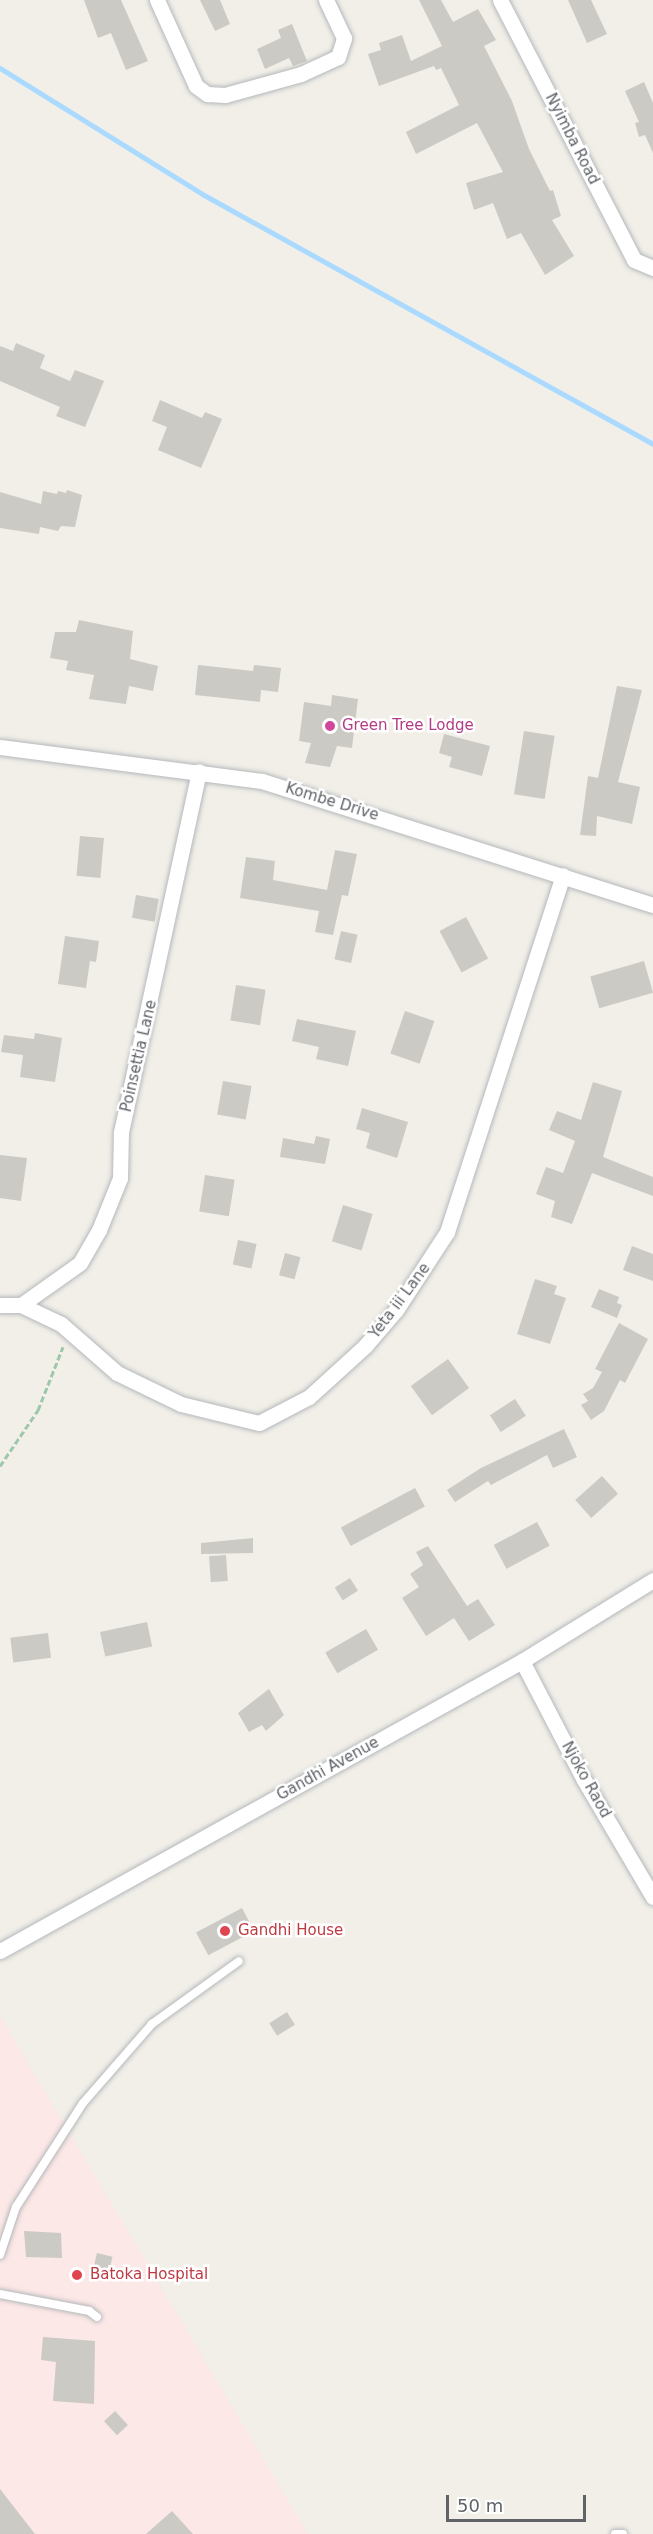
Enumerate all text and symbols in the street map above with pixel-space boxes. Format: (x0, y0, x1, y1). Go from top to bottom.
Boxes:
street label: Nyimba Road (541, 90, 603, 188)
place label: Green Tree Lodge (342, 717, 474, 735)
marker: Green Tree Lodge (323, 719, 337, 733)
street label: Kombe Drive (283, 779, 381, 825)
street label: Poinsettia Lane (117, 998, 161, 1114)
street label: Yeta iii Lane (366, 1260, 434, 1342)
street label: Gandhi Avenue (274, 1733, 382, 1805)
street label: Njoko Raod (558, 1739, 614, 1821)
marker: Gandhi House (216, 1922, 234, 1940)
place label: Gandhi House (238, 1922, 343, 1940)
marker: Batoka Hospital (68, 2266, 86, 2284)
place label: Batoka Hospital (90, 2266, 208, 2284)
scale bar (449, 2483, 588, 2521)
text: 50 m (457, 2495, 503, 2516)

